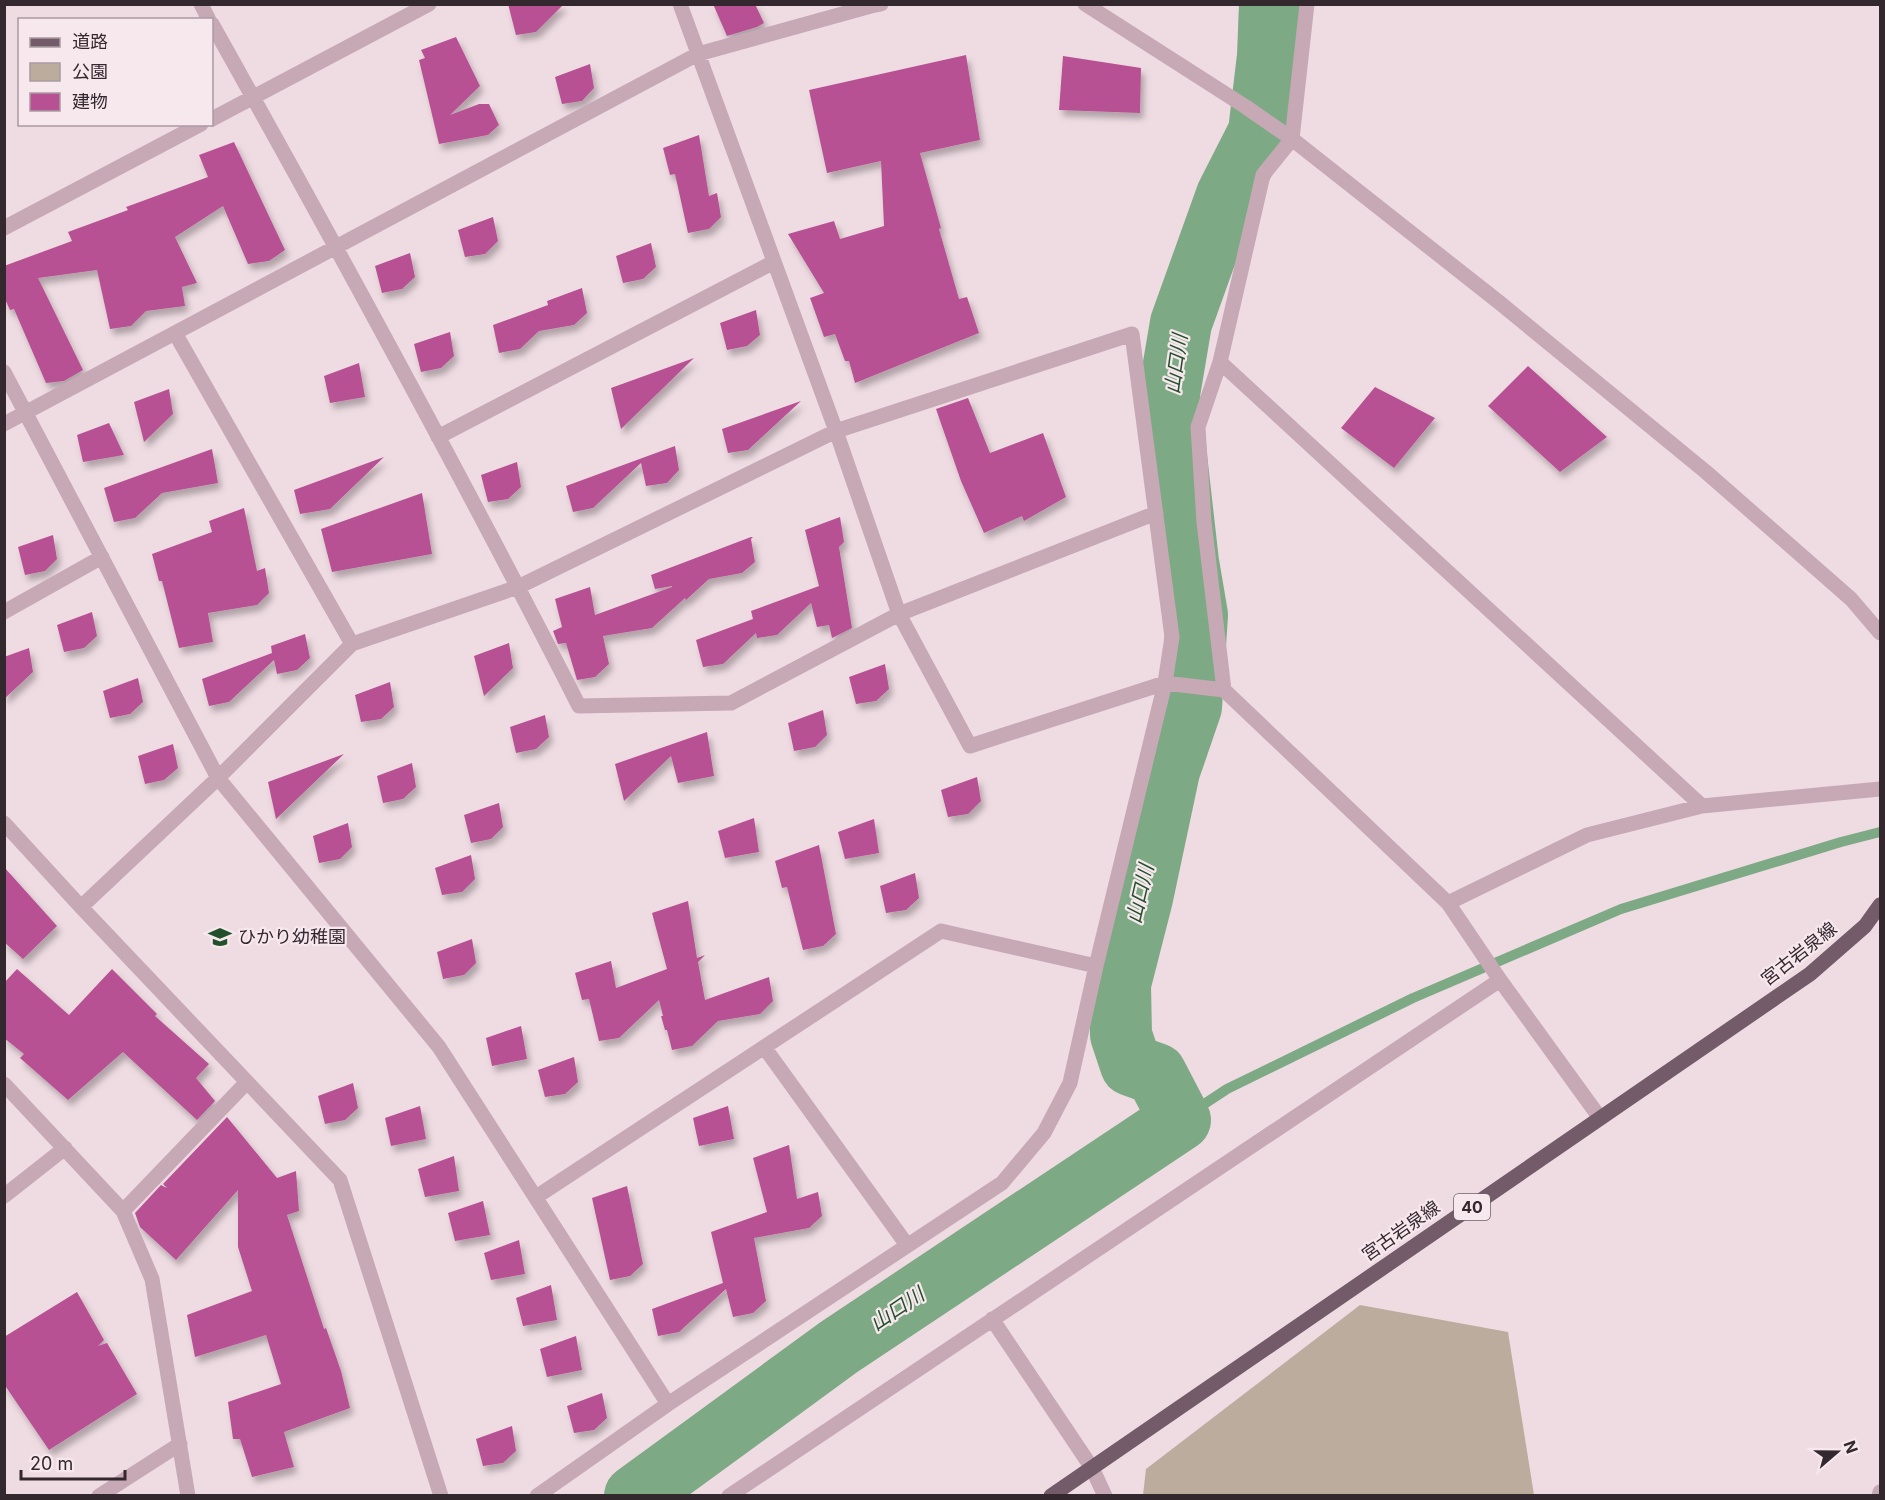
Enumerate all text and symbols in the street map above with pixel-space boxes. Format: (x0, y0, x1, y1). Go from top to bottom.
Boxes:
legend (18, 18, 213, 126)
text: 道路 (72, 31, 108, 52)
text: 公園 (72, 61, 108, 82)
text: 建物 (72, 91, 108, 112)
water label: 山口川 (1160, 331, 1192, 395)
water label: 山口川 (1122, 860, 1159, 926)
street label: 宮古岩泉線 (1757, 918, 1841, 990)
school or university icon: ひかり幼稚園 (207, 924, 233, 950)
place label: ひかり幼稚園 (238, 926, 346, 947)
road number: 40 (1454, 1194, 1490, 1220)
street label: 宮古岩泉線 (1358, 1196, 1444, 1265)
water label: 山口川 (865, 1281, 930, 1336)
north arrow (1807, 1422, 1867, 1482)
text: N (1840, 1438, 1863, 1456)
scale bar (21, 1443, 124, 1481)
text: 20 m (30, 1453, 73, 1474)

